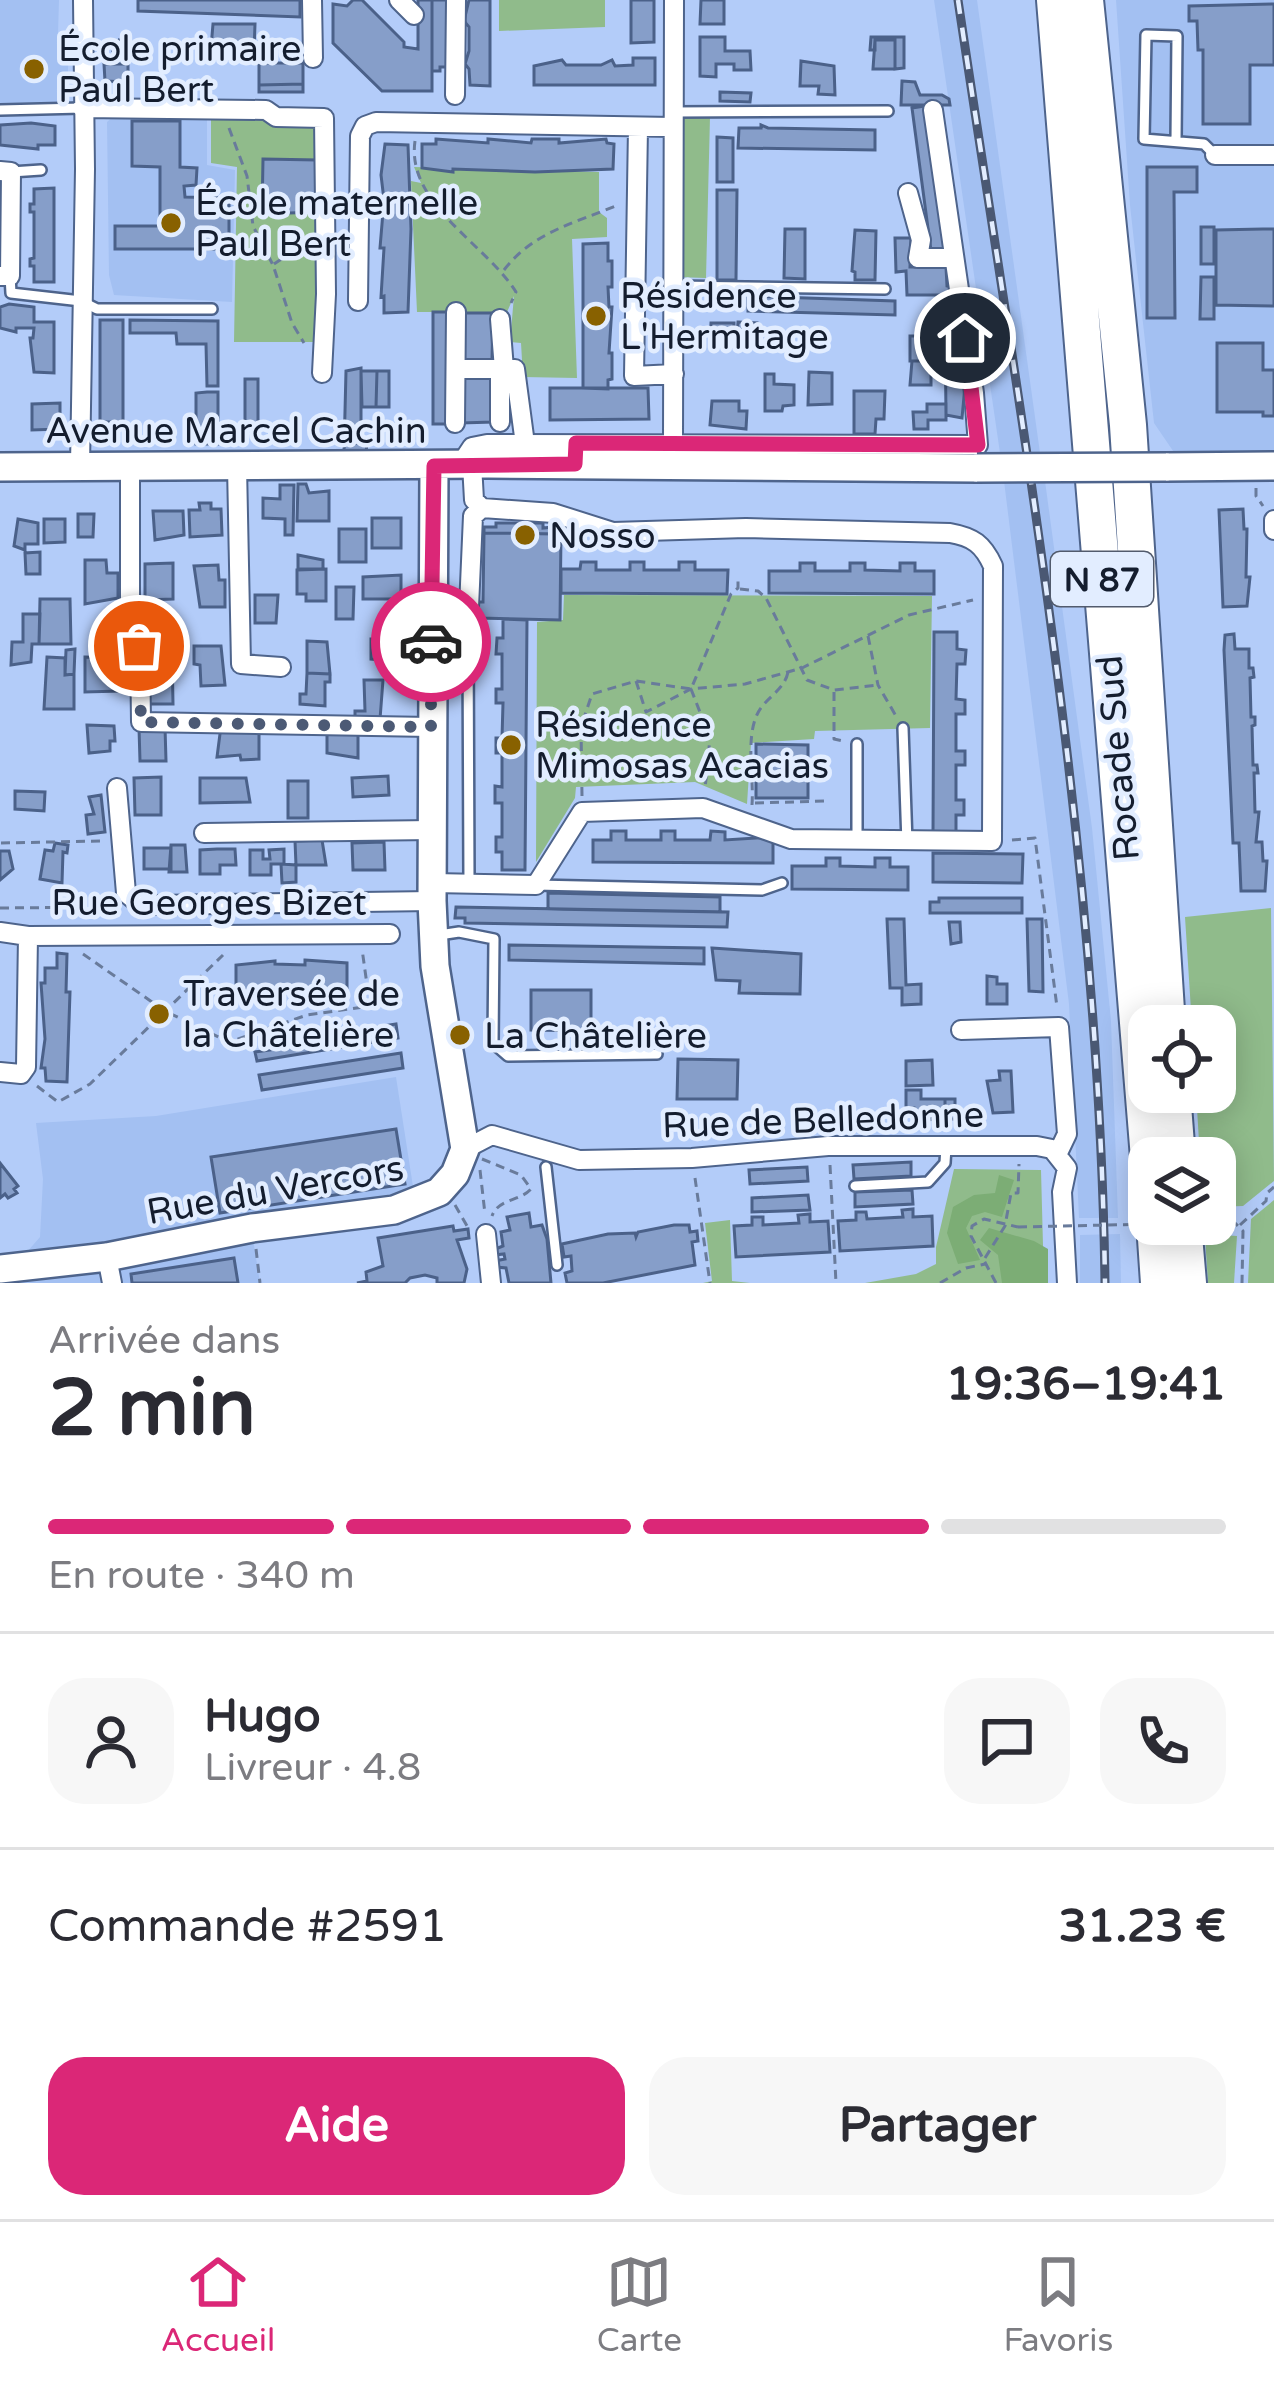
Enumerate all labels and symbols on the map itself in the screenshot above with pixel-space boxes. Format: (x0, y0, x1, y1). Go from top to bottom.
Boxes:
place label: École primaire Paul Bert (58, 28, 301, 112)
marker: École primaire Paul Bert (21, 56, 47, 82)
place label: École maternelle Paul Bert (195, 182, 478, 266)
marker: École maternelle Paul Bert (158, 210, 184, 236)
place label: Résidence L'Hermitage (620, 275, 829, 359)
pin (914, 287, 1016, 389)
marker: Résidence L'Hermitage (583, 303, 609, 329)
street label: Avenue Marcel Cachin (45, 410, 427, 453)
place label: Nosso (549, 515, 656, 558)
marker: Nosso (512, 522, 538, 548)
road number: N 87 (1051, 552, 1153, 606)
courier (371, 582, 491, 702)
pin (88, 595, 190, 697)
street label: Rocade Sud (1088, 653, 1149, 862)
place label: Résidence Mimosas Acacias (535, 704, 829, 788)
marker: Résidence Mimosas Acacias (498, 732, 524, 758)
street label: Rue Georges Bizet (51, 882, 367, 925)
place label: Traversée de la Châtelière (183, 973, 400, 1057)
marker: Traversée de la Châtelière (146, 1001, 172, 1027)
place label: La Châtelière (484, 1015, 707, 1058)
marker: La Châtelière (447, 1022, 473, 1048)
street label: Rue de Belledonne (661, 1093, 985, 1148)
street label: Rue du Vercors (144, 1147, 407, 1234)

